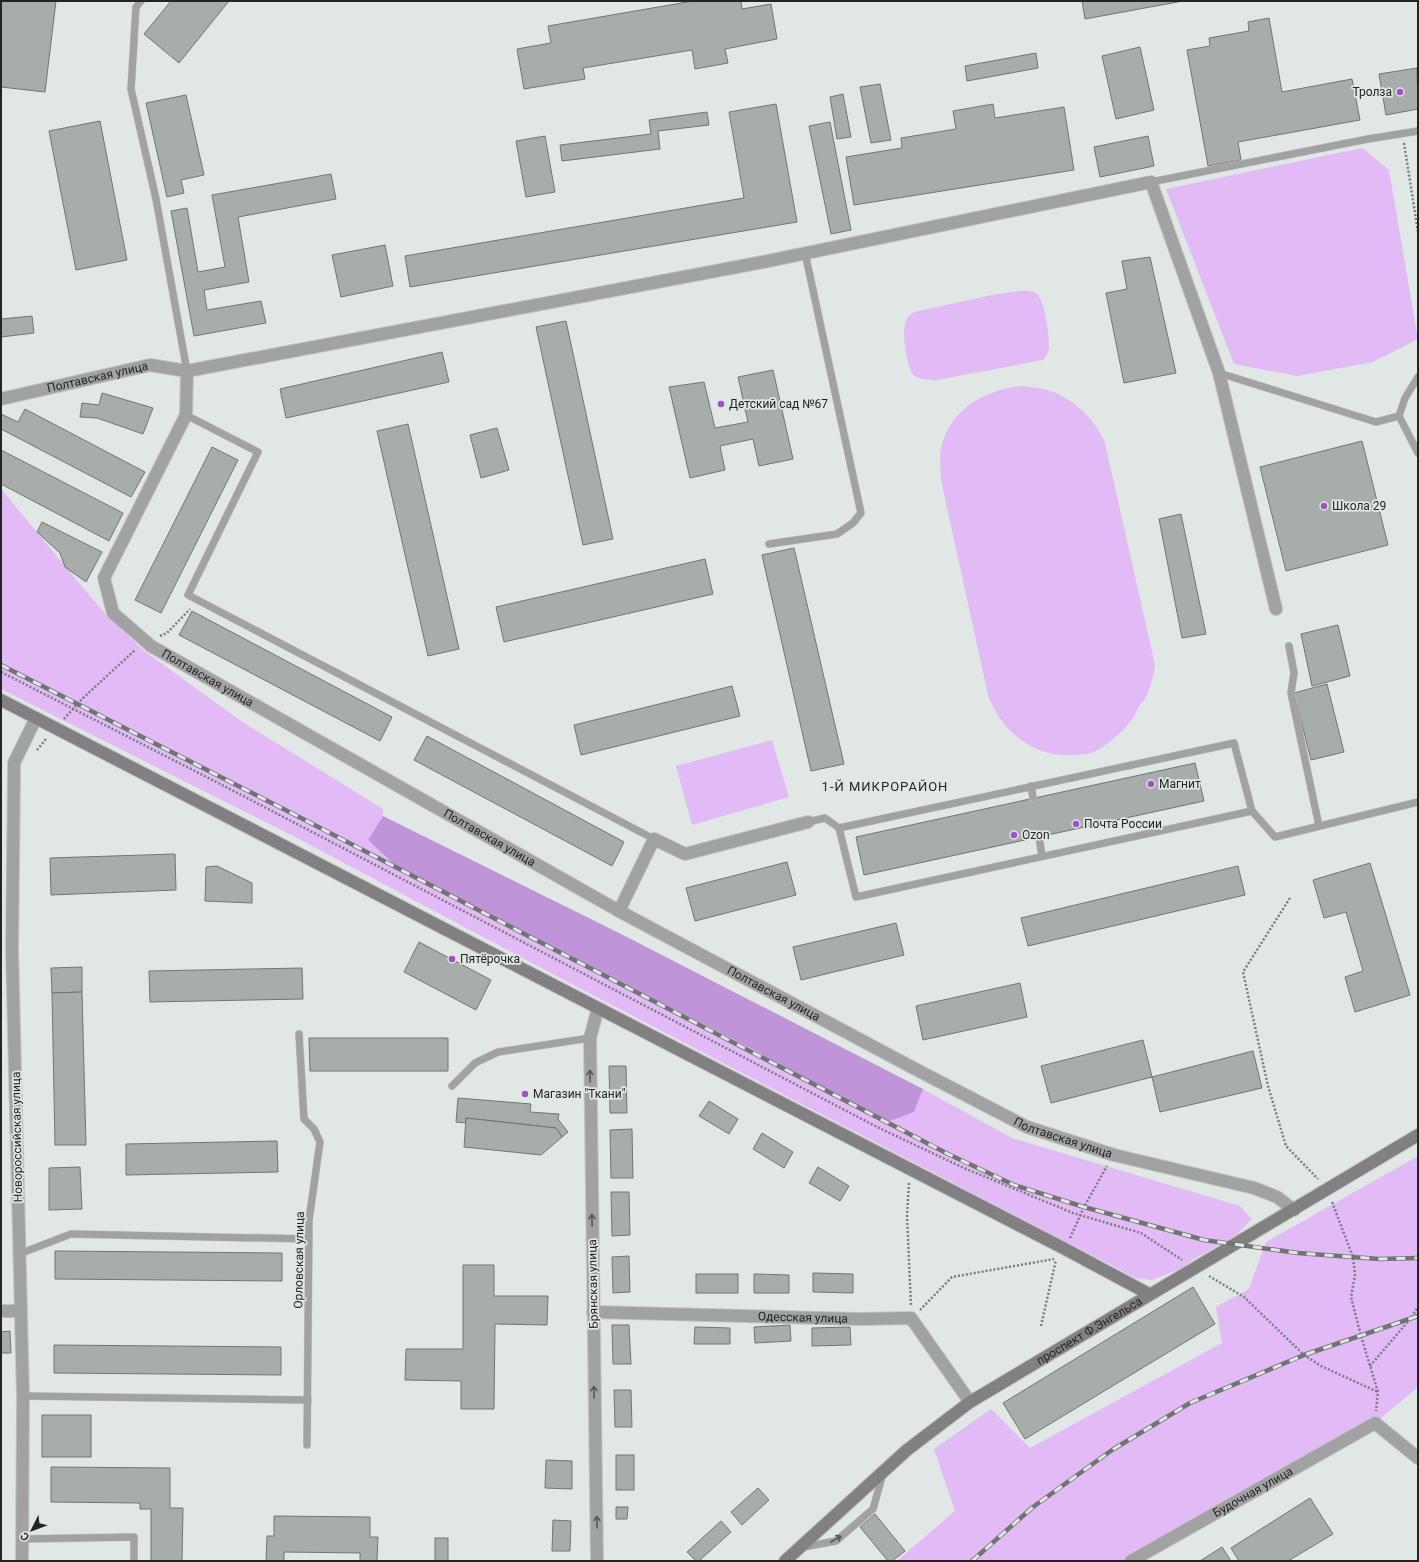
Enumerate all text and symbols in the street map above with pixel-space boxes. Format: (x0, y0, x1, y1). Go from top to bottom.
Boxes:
place label: Тролза (1352, 85, 1392, 99)
marker: Тролза (1395, 87, 1405, 97)
street label: Полтавская улица (46, 359, 149, 395)
place label: Детский сад №67 (729, 397, 828, 411)
marker: Детский сад №67 (716, 399, 726, 409)
place label: Школа 29 (1332, 499, 1386, 513)
marker: Школа 29 (1319, 501, 1329, 511)
street label: Полтавская улица (159, 647, 256, 710)
place label: Магнит (1159, 777, 1201, 791)
district label: 1-Й МИКРОРАЙОН (822, 779, 948, 794)
marker: Магнит (1146, 779, 1156, 789)
street label: Полтавская улица (441, 806, 538, 869)
place label: Почта России (1084, 817, 1162, 831)
marker: Почта России (1071, 819, 1081, 829)
place label: Ozon (1022, 828, 1050, 842)
marker: Ozon (1009, 830, 1019, 840)
place label: Пятёрочка (460, 952, 520, 966)
marker: Пятёрочка (447, 954, 457, 964)
street label: Полтавская улица (725, 963, 822, 1024)
one-way arrow (586, 1070, 594, 1083)
street label: Новороссийская улица (9, 1071, 25, 1203)
place label: Магазин "Ткани" (533, 1087, 626, 1101)
marker: Магазин "Ткани" (520, 1089, 530, 1099)
street label: Полтавская улица (1011, 1114, 1114, 1161)
street label: Орловская улица (291, 1211, 307, 1309)
one-way arrow (588, 1214, 596, 1227)
street label: Брянская улица (585, 1239, 601, 1329)
street label: проспект Ф.Энгельса (1034, 1294, 1145, 1368)
street label: Одесская улица (758, 1309, 848, 1326)
one-way arrow (590, 1386, 598, 1399)
street label: Будочная улица (1210, 1464, 1295, 1520)
north arrow (12, 1510, 52, 1550)
one-way arrow (593, 1516, 600, 1529)
text: С (18, 1529, 32, 1543)
one-way arrow (831, 1534, 842, 1543)

